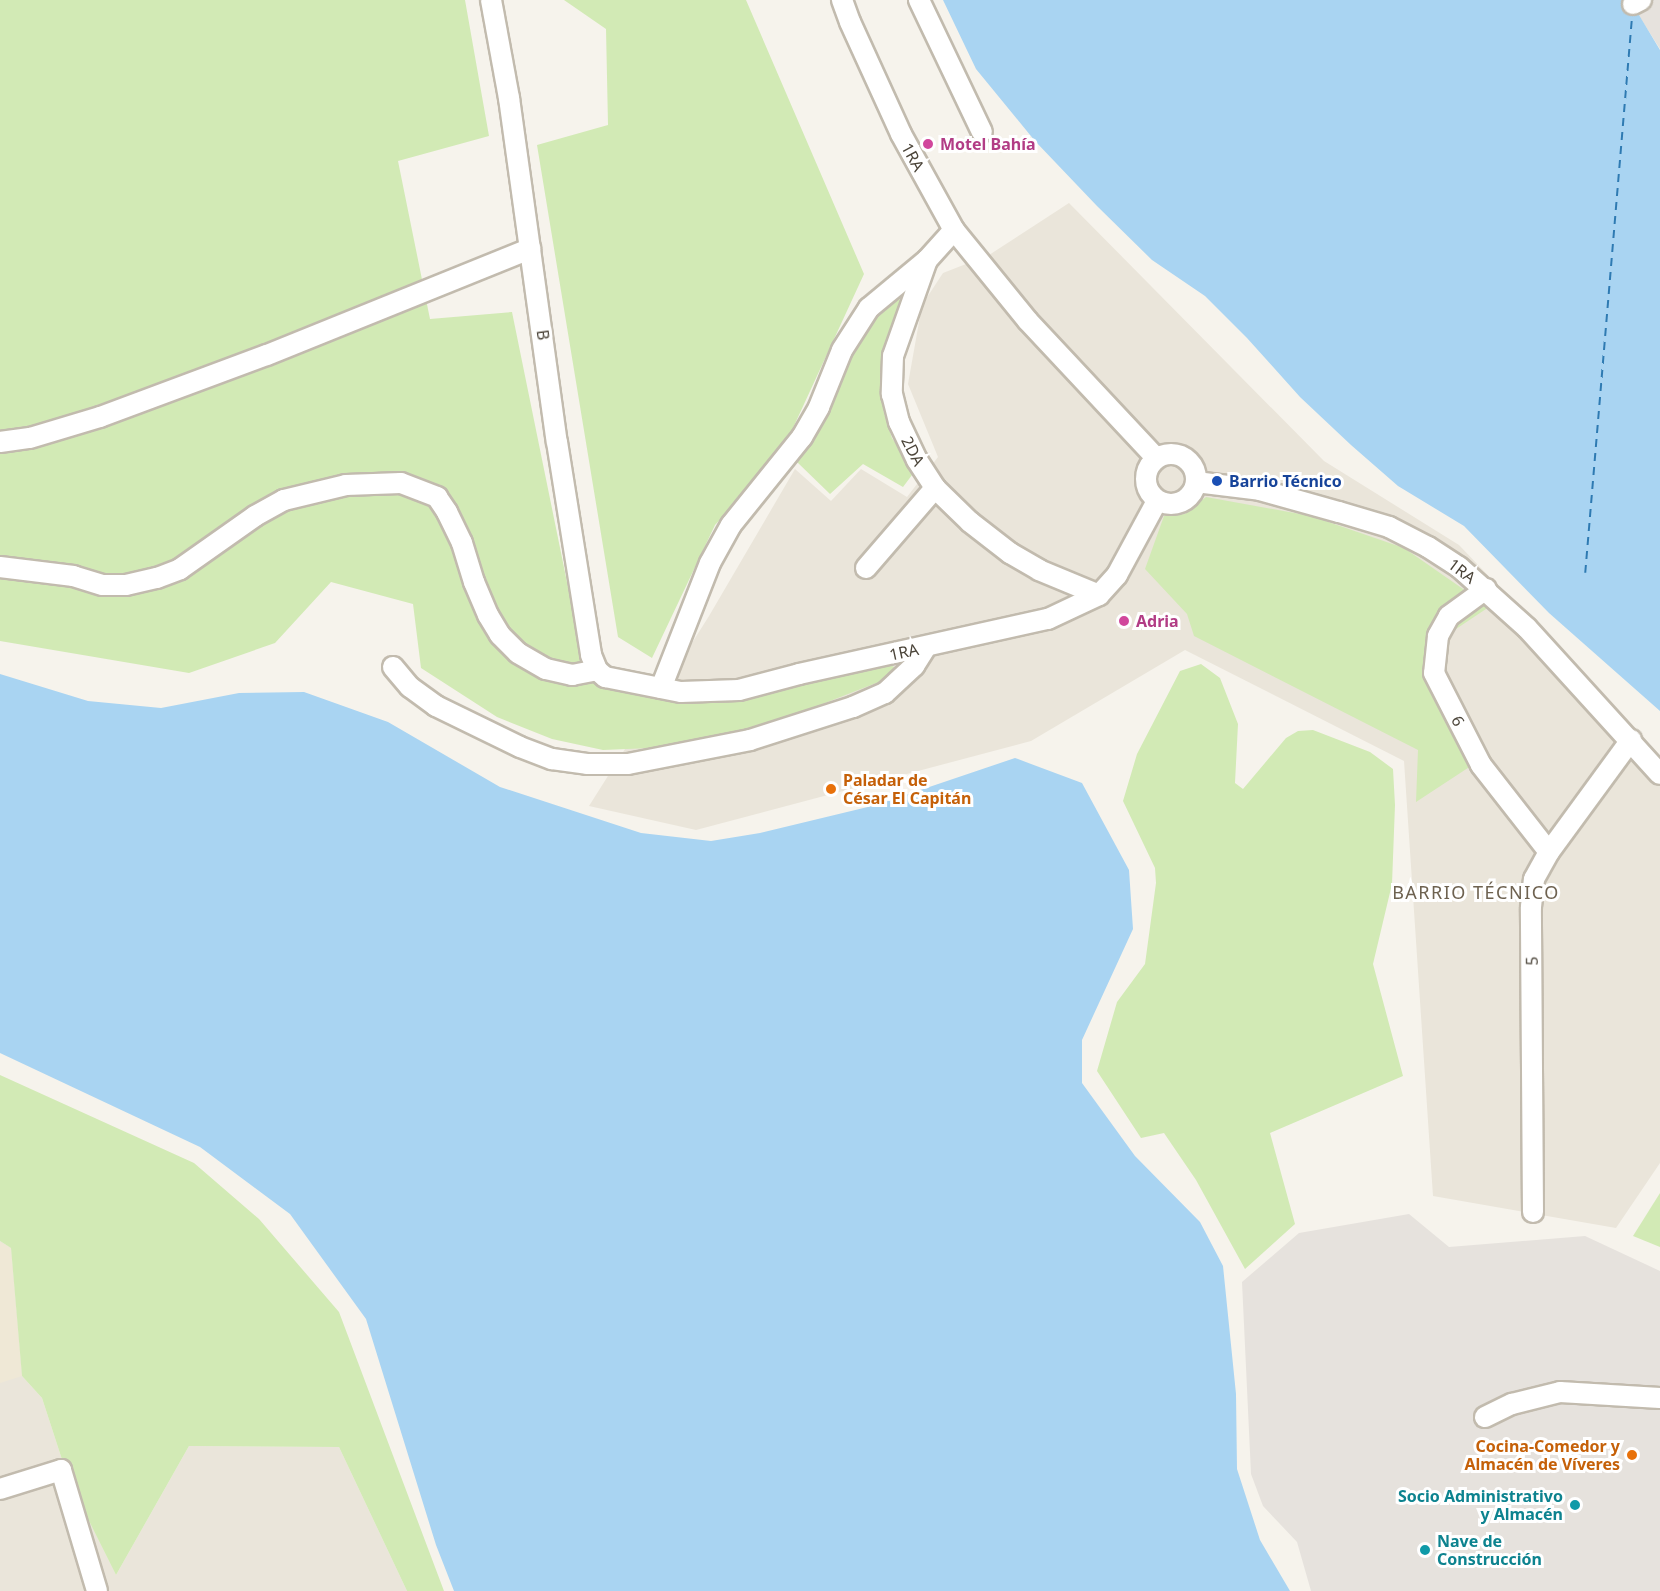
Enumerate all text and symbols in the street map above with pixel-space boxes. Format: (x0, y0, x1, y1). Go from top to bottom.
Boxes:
place label: Motel Bahía (940, 134, 1036, 154)
marker: Motel Bahía (921, 137, 935, 151)
street label: 1RA (897, 140, 929, 174)
street label: B (533, 329, 553, 341)
street label: 2DA (897, 433, 929, 469)
place label: Barrio Técnico (1229, 471, 1342, 491)
marker: Barrio Técnico (1210, 474, 1224, 488)
street label: 1RA (1445, 555, 1479, 587)
place label: Adria (1136, 611, 1179, 631)
marker: Adria (1117, 614, 1131, 628)
street label: 1RA (888, 640, 920, 664)
street label: 6 (1447, 713, 1469, 729)
place label: Paladar de César El Capitán (843, 770, 971, 808)
marker: Paladar de César El Capitán (824, 782, 838, 796)
district label: BARRIO TÉCNICO (1392, 881, 1560, 903)
street label: 5 (1522, 956, 1542, 966)
place label: Cocina-Comedor y Almacén de Víveres (1464, 1436, 1620, 1474)
marker: Cocina-Comedor y Almacén de Víveres (1625, 1448, 1639, 1462)
place label: Socio Administrativo y Almacén (1398, 1486, 1563, 1524)
marker: Socio Administrativo y Almacén (1568, 1498, 1582, 1512)
place label: Nave de Construcción (1437, 1531, 1542, 1569)
marker: Nave de Construcción (1418, 1543, 1432, 1557)

